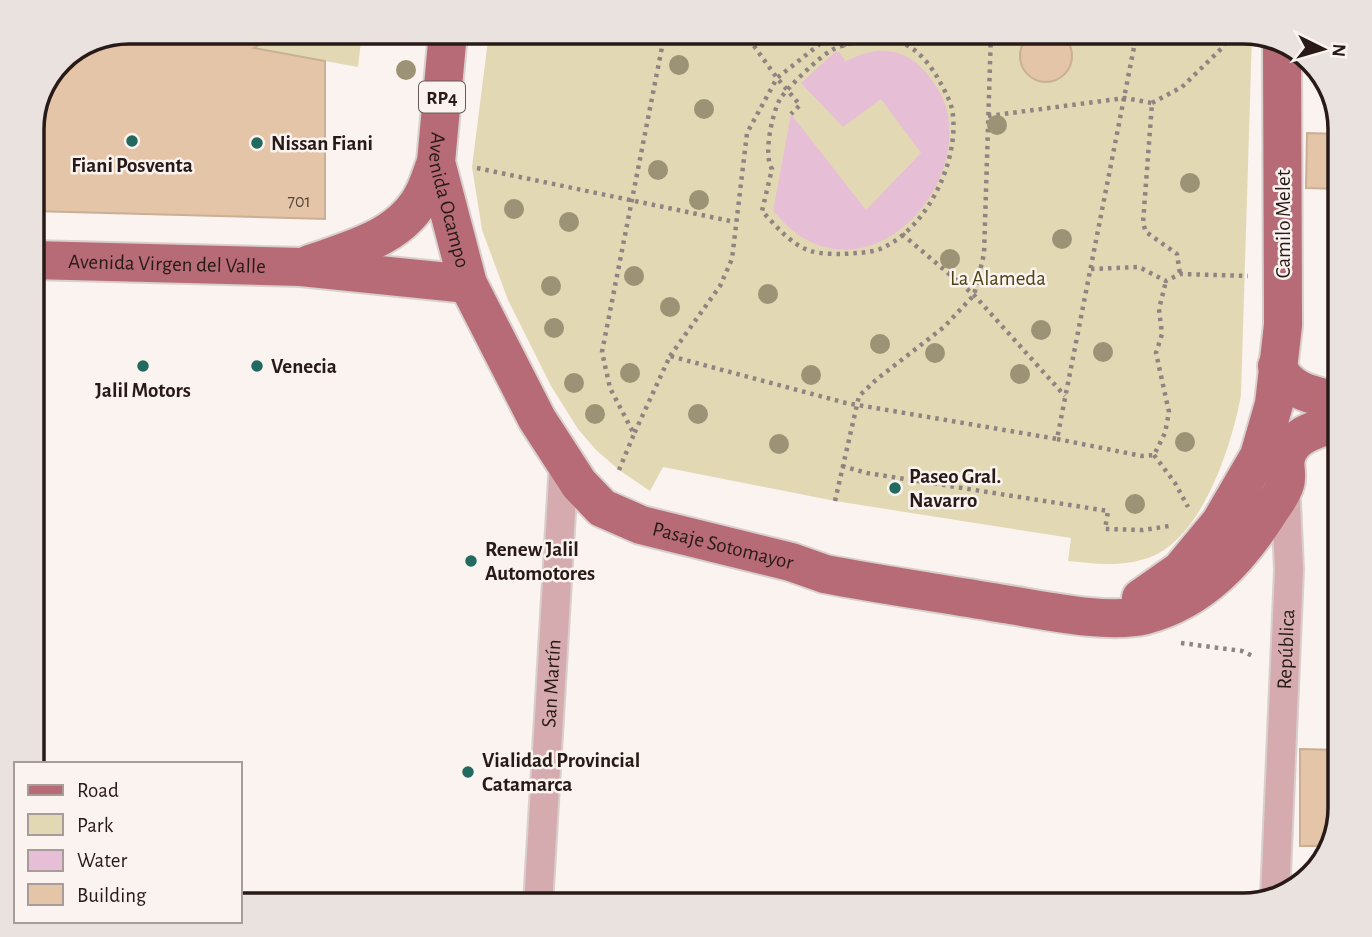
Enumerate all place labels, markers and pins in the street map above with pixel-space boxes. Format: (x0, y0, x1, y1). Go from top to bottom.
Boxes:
marker: Fiani Posventa (124, 133, 140, 149)
place label: Nissan Fiani (271, 133, 373, 154)
marker: Nissan Fiani (249, 135, 265, 151)
place label: Fiani Posventa (71, 155, 193, 176)
place label: Venecia (271, 356, 337, 377)
marker: Jalil Motors (135, 358, 151, 374)
marker: Venecia (249, 358, 265, 374)
place label: Jalil Motors (95, 380, 191, 401)
place label: Paseo Gral. Navarro (909, 466, 1001, 511)
marker: Paseo Gral. Navarro (887, 480, 903, 496)
place label: Renew Jalil Automotores (485, 539, 595, 584)
marker: Renew Jalil Automotores (463, 553, 479, 569)
place label: Vialidad Provincial Catamarca (482, 750, 640, 795)
marker: Vialidad Provincial Catamarca (460, 764, 476, 780)

